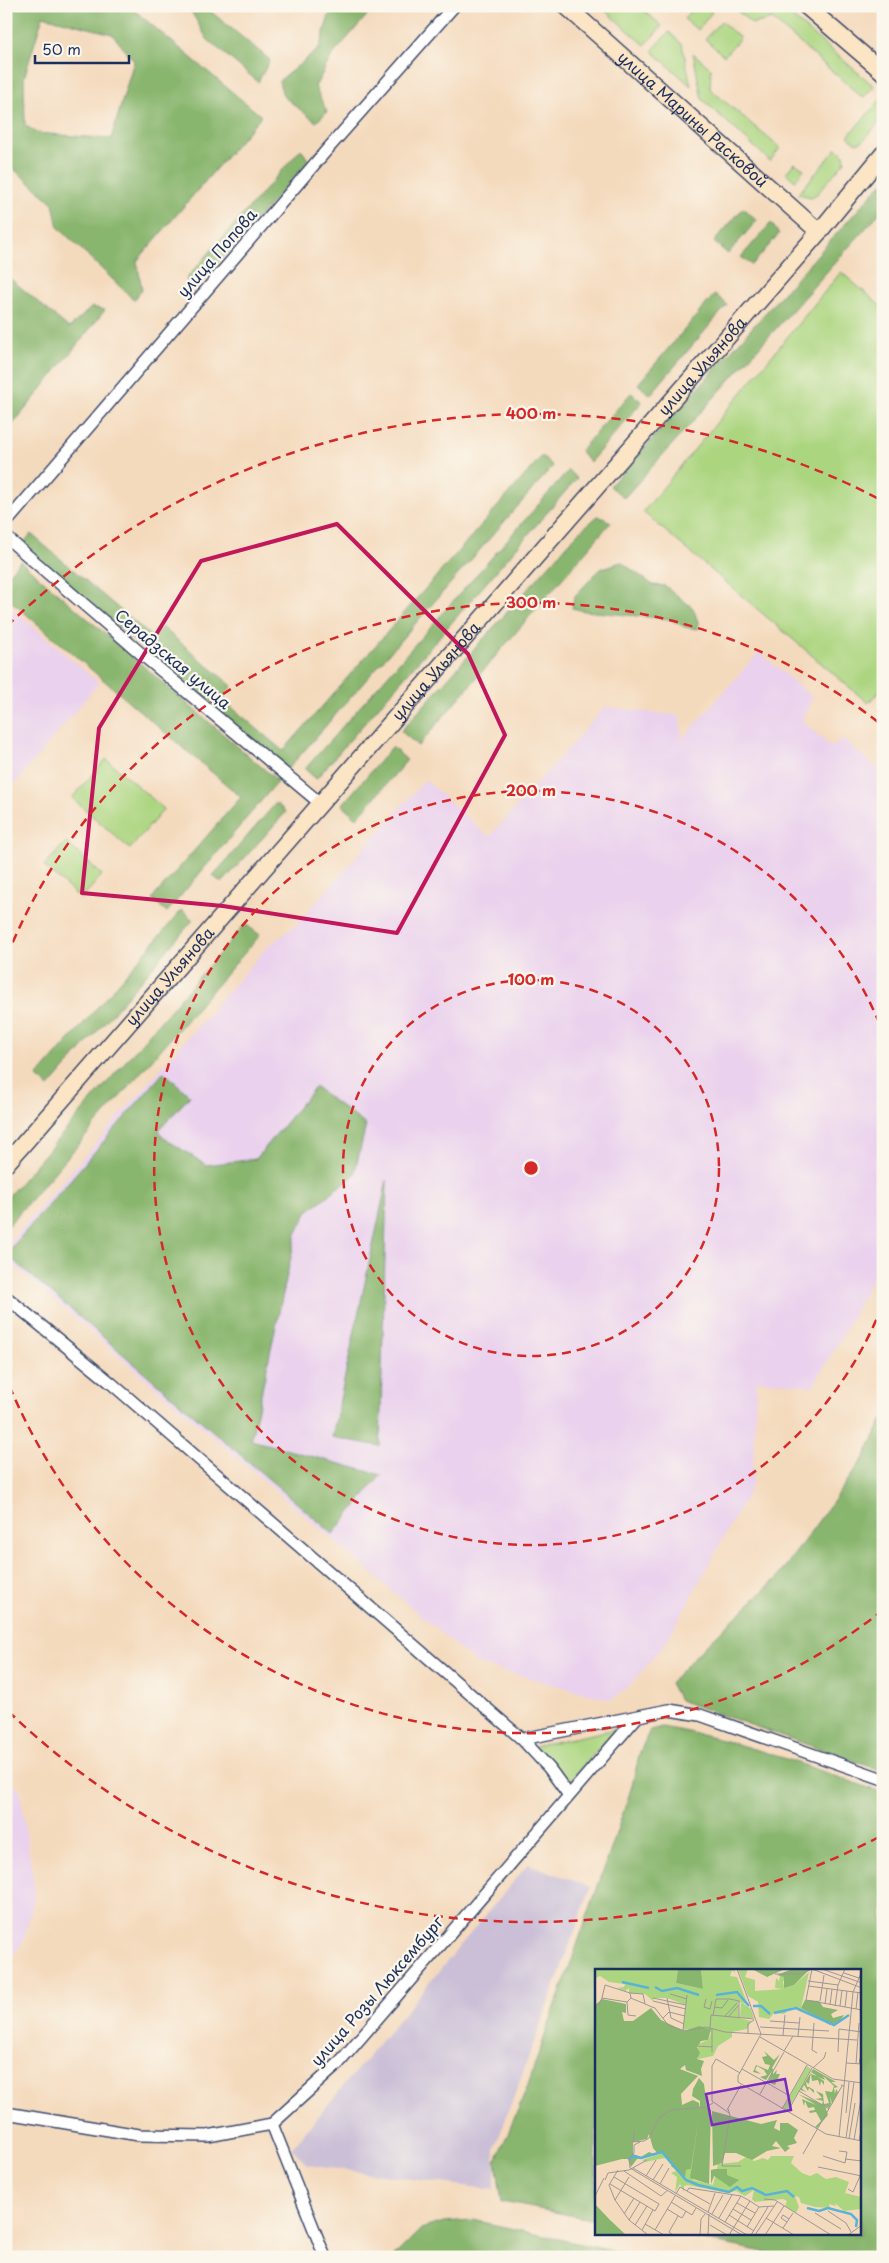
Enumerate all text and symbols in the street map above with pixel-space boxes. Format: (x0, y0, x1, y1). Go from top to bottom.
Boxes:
scale bar (35, 32, 129, 64)
text: 50 m (42, 37, 81, 60)
street label: улица Марины Расковой (613, 45, 774, 192)
street label: улица Попова (171, 203, 262, 302)
street label: улица Ульянова (651, 310, 751, 420)
text: 400 m (506, 401, 556, 424)
text: 300 m (506, 590, 556, 613)
street label: Серадзская улица (110, 602, 237, 714)
street label: улица Ульянова (385, 616, 485, 725)
text: 200 m (506, 778, 556, 801)
street label: улица Ульянова (119, 921, 219, 1031)
text: 100 m (508, 967, 554, 990)
centre of rings (522, 1159, 540, 1177)
street label: улица Розы Люксембург (304, 1909, 449, 2071)
inset map (595, 1969, 862, 2236)

